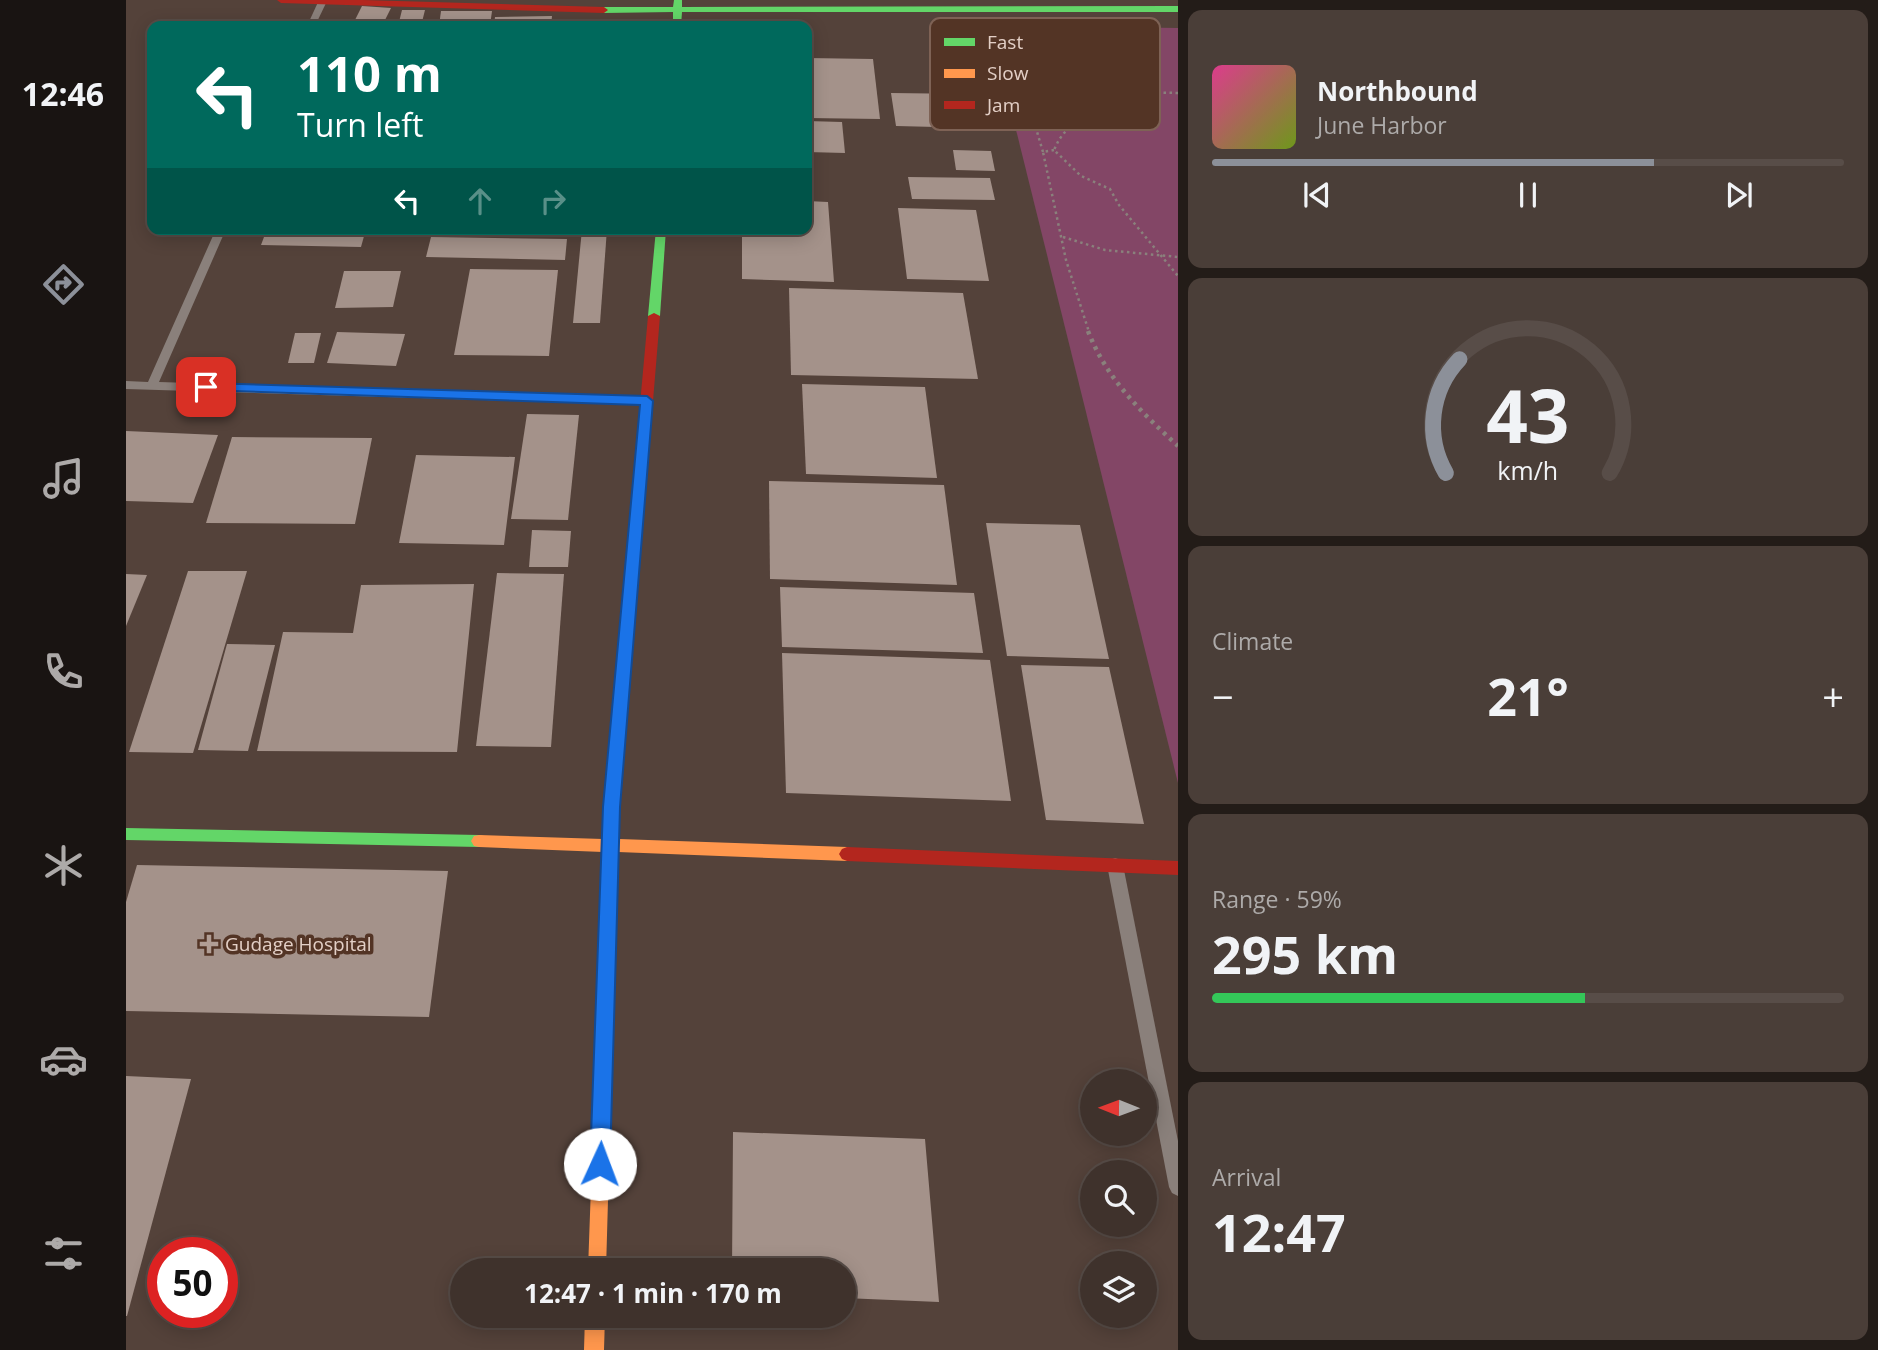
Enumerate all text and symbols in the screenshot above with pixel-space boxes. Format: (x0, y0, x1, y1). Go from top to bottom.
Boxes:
legend (930, 18, 1160, 130)
text: Fast (987, 29, 1023, 55)
text: 110 m (297, 40, 442, 106)
icon: left (182, 49, 273, 140)
text: Slow (987, 60, 1029, 86)
text: 12:46 (22, 72, 104, 115)
text: Northbound (1317, 73, 1478, 109)
text: Jam (985, 92, 1020, 118)
text: Turn left (297, 103, 423, 146)
text: June Harbor (1317, 109, 1447, 141)
icon: previous (1298, 176, 1336, 214)
icon: pause (1509, 176, 1547, 214)
icon: next (1720, 176, 1758, 214)
icon: left (388, 182, 426, 220)
icon: ahead (461, 182, 499, 220)
icon: right (534, 182, 572, 220)
icon: directions (39, 260, 88, 309)
pin (176, 357, 236, 417)
text: 43 (1486, 365, 1570, 464)
icon: arrive (187, 368, 225, 406)
text: km/h (1498, 453, 1558, 487)
icon: music (39, 454, 88, 503)
text: Climate (1212, 625, 1293, 657)
icon: phone (39, 647, 88, 696)
text: 21° (1487, 660, 1569, 731)
text: − (1212, 670, 1234, 722)
text: + (1822, 670, 1844, 722)
icon: climate (39, 841, 88, 890)
text: Range · 59% (1212, 883, 1342, 915)
text: 295 km (1212, 918, 1398, 989)
place label: Gudage Hospital (225, 931, 372, 957)
marker: Gudage Hospital (199, 934, 219, 954)
icon: car (39, 1035, 88, 1084)
north arrow (1080, 1069, 1157, 1146)
map controls (1080, 1069, 1157, 1328)
position arrow (563, 1127, 637, 1201)
button: search (1080, 1160, 1157, 1237)
text: Arrival (1212, 1161, 1281, 1193)
text: 12:47 (1212, 1196, 1346, 1267)
icon: filters (39, 1229, 88, 1278)
speed limit sign: 50 (147, 1237, 238, 1328)
button: layers (1080, 1251, 1157, 1328)
text: 12:47 · 1 min · 170 m (524, 1275, 782, 1311)

